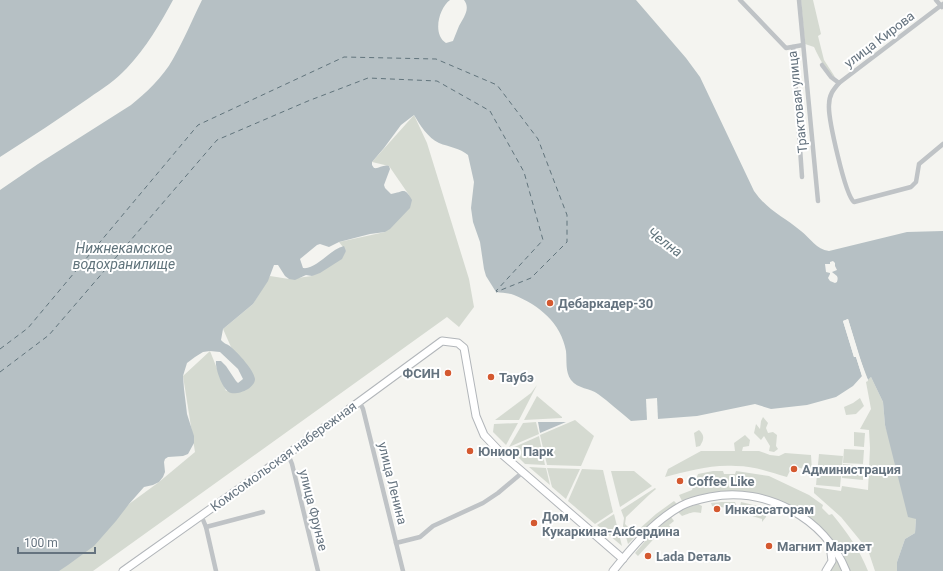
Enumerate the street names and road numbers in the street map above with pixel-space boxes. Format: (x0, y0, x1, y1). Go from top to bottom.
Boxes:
street label: улица Кирова (841, 8, 917, 71)
street label: Трактовая улица (785, 50, 810, 154)
street label: Комсомольская набережная (207, 398, 359, 514)
street label: улица Ленина (375, 440, 410, 526)
street label: улица Фрунзе (296, 468, 331, 552)

